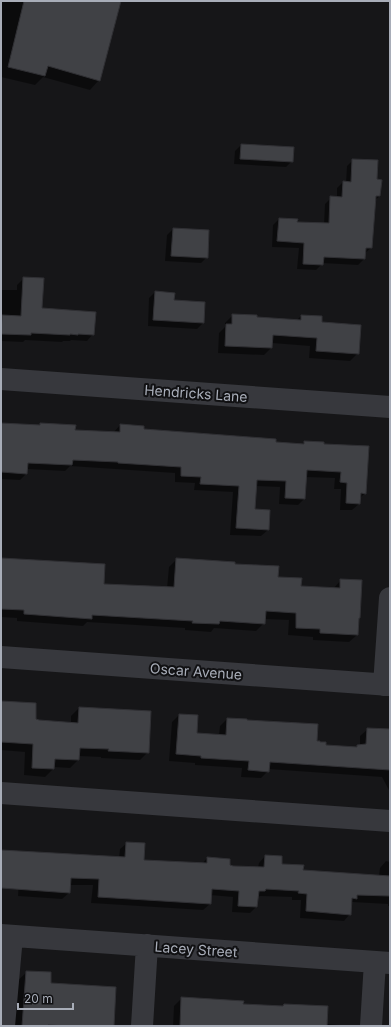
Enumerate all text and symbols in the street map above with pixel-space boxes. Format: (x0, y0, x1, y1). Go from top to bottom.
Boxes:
street label: Hendricks Lane (144, 381, 248, 405)
street label: Oscar Avenue (149, 659, 243, 683)
street label: Lacey Street (154, 938, 238, 960)
scale bar (18, 985, 73, 1011)
text: 20 m (24, 991, 53, 1006)

